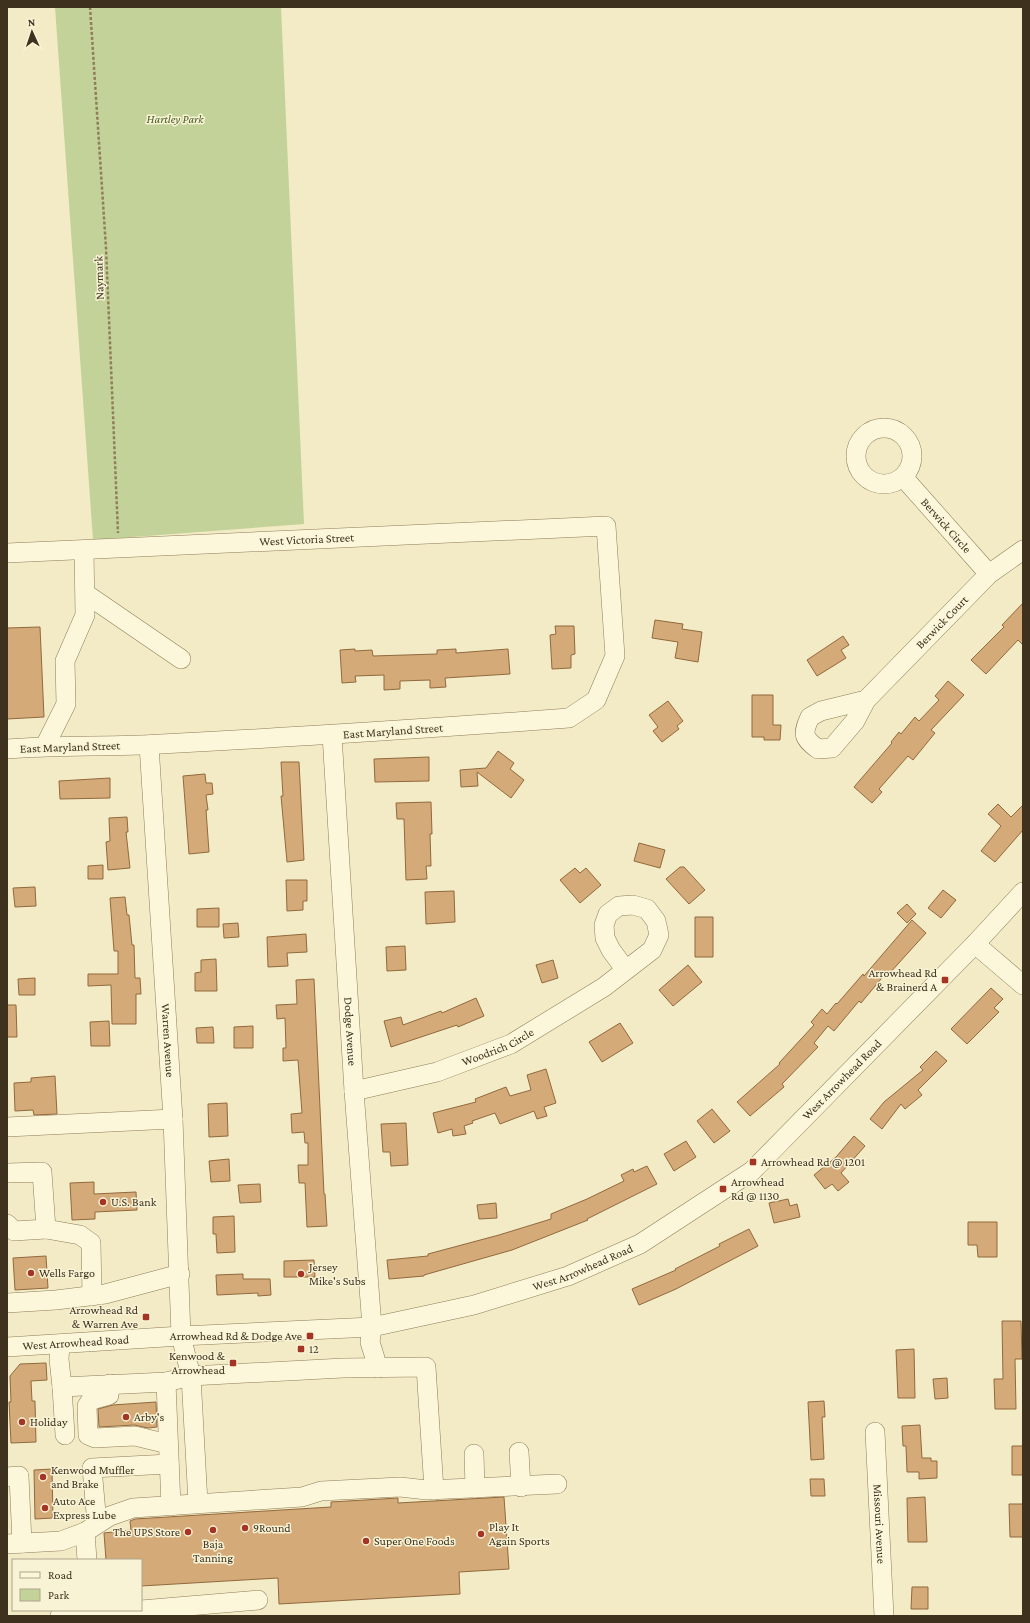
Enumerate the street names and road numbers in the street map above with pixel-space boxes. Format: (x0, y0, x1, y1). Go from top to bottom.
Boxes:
street label: Naymark (91, 256, 107, 300)
street label: Berwick Circle (918, 495, 974, 556)
street label: West Victoria Street (259, 530, 355, 549)
street label: Berwick Court (913, 592, 972, 652)
street label: East Maryland Street (343, 720, 444, 741)
street label: East Maryland Street (20, 738, 121, 756)
street label: Dodge Avenue (341, 997, 359, 1066)
street label: Warren Avenue (159, 1003, 177, 1078)
street label: Woodrich Circle (460, 1025, 536, 1069)
street label: West Arrowhead Road (799, 1036, 885, 1123)
street label: West Arrowhead Road (531, 1241, 636, 1294)
street label: West Arrowhead Road (22, 1332, 130, 1353)
street label: Missouri Avenue (871, 1484, 888, 1564)

